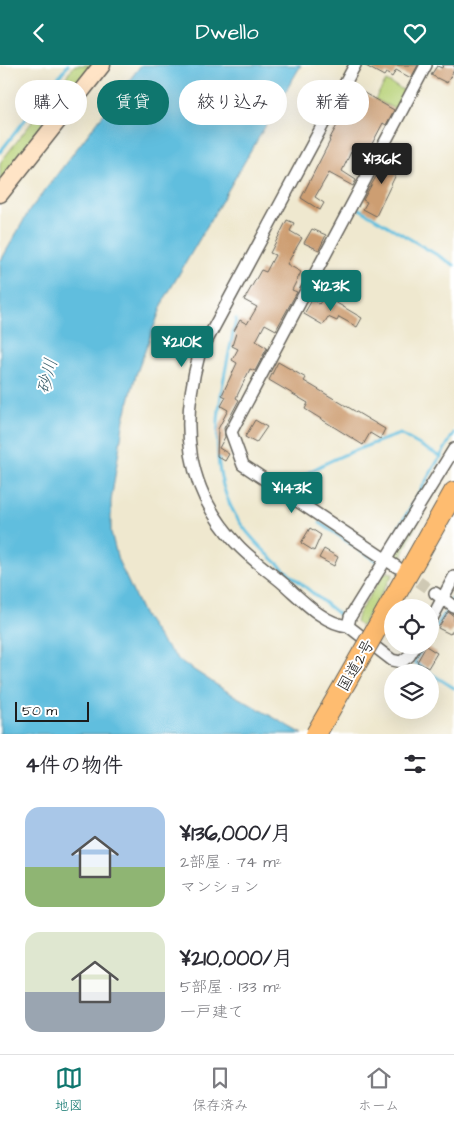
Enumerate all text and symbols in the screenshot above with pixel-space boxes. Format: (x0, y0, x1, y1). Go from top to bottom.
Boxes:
text: Dwello (195, 17, 259, 48)
icon: back (25, 19, 53, 47)
icon: heart (401, 19, 429, 47)
chip: 購入 (15, 80, 87, 125)
chip: 賃貸 (97, 80, 169, 125)
chip: 絞り込み (179, 80, 287, 125)
chip: 新着 (297, 80, 369, 125)
pin: ¥136K (347, 143, 417, 185)
text: ¥136K (363, 148, 401, 170)
pin: ¥123K (296, 269, 366, 312)
text: ¥123K (312, 275, 350, 297)
pin: ¥210K (147, 325, 217, 368)
text: ¥210K (162, 331, 202, 353)
water label: 砂川 (31, 356, 64, 397)
pin: ¥143K (257, 471, 327, 514)
text: ¥143K (272, 477, 312, 499)
map controls (384, 599, 439, 719)
button: locate (384, 599, 439, 654)
street label: 国道2号 (332, 635, 380, 696)
button: layers (384, 664, 439, 719)
scale bar (15, 699, 89, 722)
text: 50 m (22, 701, 57, 721)
icon: filters (401, 750, 429, 778)
text: 4件の物件 (25, 751, 123, 780)
text: ¥136,000/月 (180, 819, 292, 848)
icon: home (65, 827, 125, 887)
text: 2部屋 · 74 m² (180, 851, 282, 873)
text: マンション (180, 876, 259, 898)
text: ¥210,000/月 (180, 944, 293, 973)
icon: home (65, 952, 125, 1012)
text: 5部屋 · 133 m² (180, 976, 282, 998)
text: 一戸建て (180, 1001, 244, 1023)
tab: 地図 (55, 1064, 83, 1116)
tab: 保存済み (192, 1064, 248, 1116)
tab: ホーム (358, 1064, 399, 1116)

